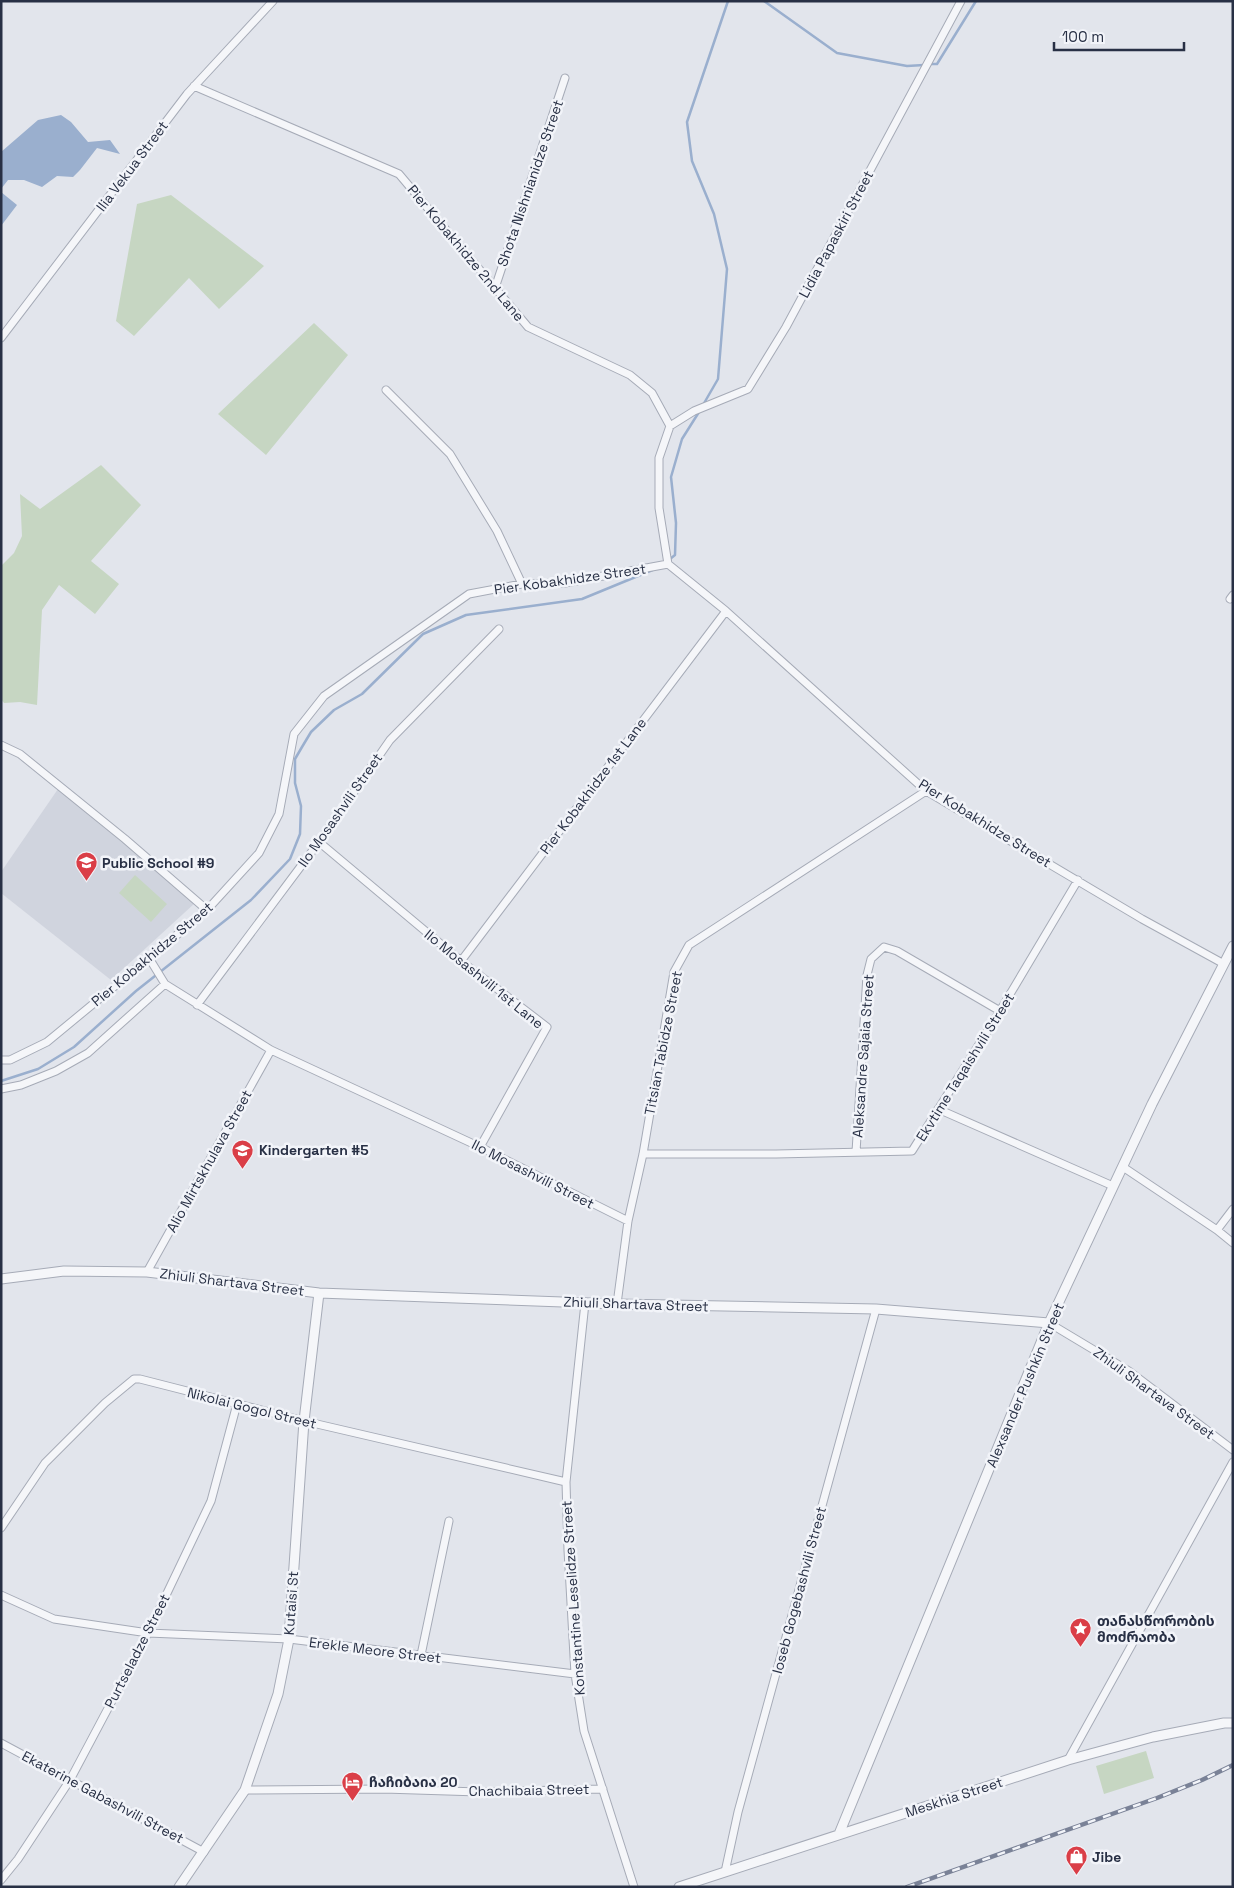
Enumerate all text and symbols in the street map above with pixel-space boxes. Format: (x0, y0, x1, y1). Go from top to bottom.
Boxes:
scale bar (1054, 20, 1184, 52)
text: 100 m (1062, 27, 1104, 46)
street label: Shota Nishnianidze Street (493, 97, 567, 269)
street label: Ilia Vekua Street (92, 117, 172, 215)
street label: Lidia Papaskiri Street (795, 167, 877, 301)
street label: Pier Kobakhidze 2nd Lane (404, 181, 528, 325)
street label: Pier Kobakhidze Street (493, 559, 647, 599)
street label: Pier Kobakhidze 1st Lane (536, 714, 650, 858)
street label: Ilo Mosashvili Street (294, 749, 386, 871)
street label: Pier Kobakhidze Street (915, 775, 1055, 871)
school or university icon: Public School #9 (74, 851, 98, 882)
place label: Public School #9 (102, 854, 215, 872)
street label: Pier Kobakhidze Street (88, 898, 216, 1010)
street label: Ilo Mosashvili 1st Lane (421, 925, 547, 1033)
street label: Titsian Tabidze Street (640, 969, 686, 1117)
street label: Aleksandre Sajaia Street (848, 974, 878, 1138)
street label: Ekvtime Taqaishvili Street (912, 989, 1018, 1145)
street label: Alio Mirtskhulava Street (162, 1087, 256, 1235)
street label: Ilo Mosashvili Street (469, 1135, 597, 1213)
school or university icon: Kindergarten #5 (231, 1138, 255, 1169)
place label: Kindergarten #5 (259, 1141, 369, 1159)
street label: Zhiuli Shartava Street (159, 1264, 305, 1300)
street label: Zhiuli Shartava Street (563, 1292, 709, 1316)
street label: Alexsander Pushkin Street (982, 1300, 1068, 1470)
street label: Zhiuli Shartava Street (1090, 1343, 1218, 1443)
street label: Nikolai Gogol Street (186, 1383, 318, 1433)
street label: Konstantine Leselidze Street (557, 1500, 589, 1696)
street label: Ioseb Gogebashvili Street (768, 1504, 830, 1676)
street label: Kutaisi St (280, 1570, 302, 1636)
street label: Purtseladze Street (100, 1591, 174, 1711)
place label: თანასწორობის მოძრაობა (1097, 1612, 1215, 1646)
place icon: თანასწორობის მოძრაობა (1069, 1617, 1093, 1648)
street label: Erekle Meore Street (308, 1633, 442, 1667)
street label: Ekaterine Gabashvili Street (19, 1747, 187, 1847)
hotel icon: ჩაჩიბაია 20 (341, 1770, 365, 1801)
place label: ჩაჩიბაია 20 (369, 1773, 458, 1791)
street label: Meskhia Street (903, 1773, 1005, 1821)
street label: Chachibaia Street (468, 1780, 590, 1800)
shop icon: Jibe (1064, 1845, 1088, 1876)
place label: Jibe (1092, 1848, 1121, 1866)

